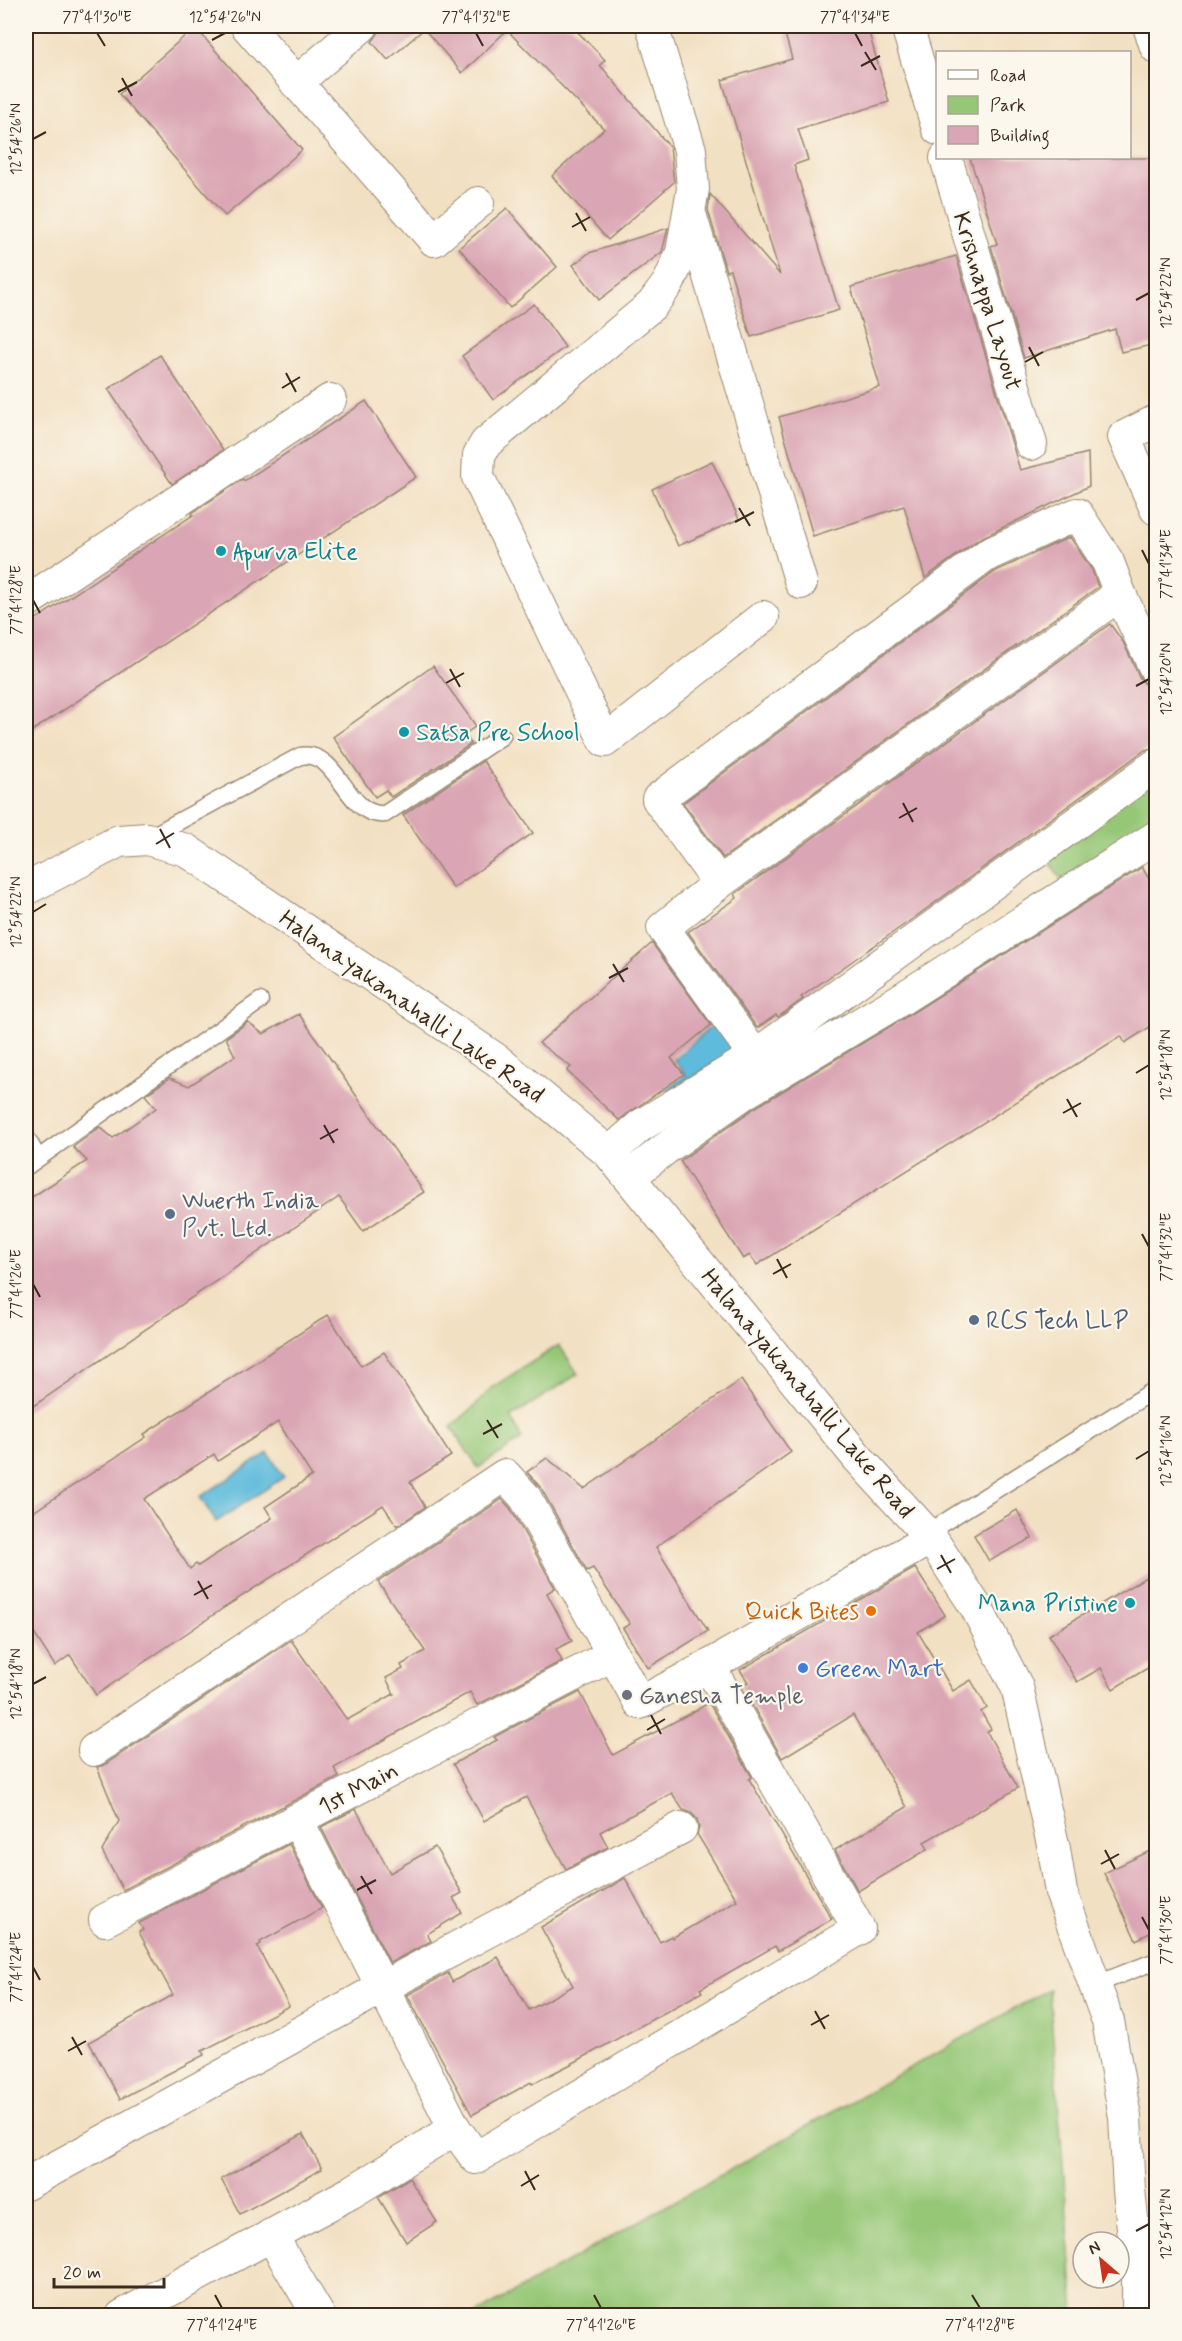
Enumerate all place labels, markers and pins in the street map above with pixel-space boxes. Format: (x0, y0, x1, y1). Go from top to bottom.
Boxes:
place label: Apurva Elite (233, 537, 358, 571)
marker: Apurva Elite (214, 544, 228, 558)
place label: Satsa Pre School (416, 718, 580, 749)
marker: Satsa Pre School (397, 725, 411, 739)
place label: Wuerth India Pvt. Ltd. (182, 1186, 319, 1245)
marker: Wuerth India Pvt. Ltd. (163, 1207, 177, 1221)
place label: RCS Tech LLP (986, 1306, 1129, 1337)
marker: RCS Tech LLP (967, 1313, 981, 1327)
place label: Mana Pristine (978, 1589, 1118, 1620)
marker: Mana Pristine (1123, 1596, 1137, 1610)
place label: Quick Bites (745, 1597, 859, 1628)
marker: Quick Bites (864, 1604, 878, 1618)
place label: Green Mart (815, 1654, 944, 1685)
marker: Green Mart (796, 1661, 810, 1675)
place label: Ganesha Temple (639, 1681, 803, 1712)
marker: Ganesha Temple (620, 1688, 634, 1702)

